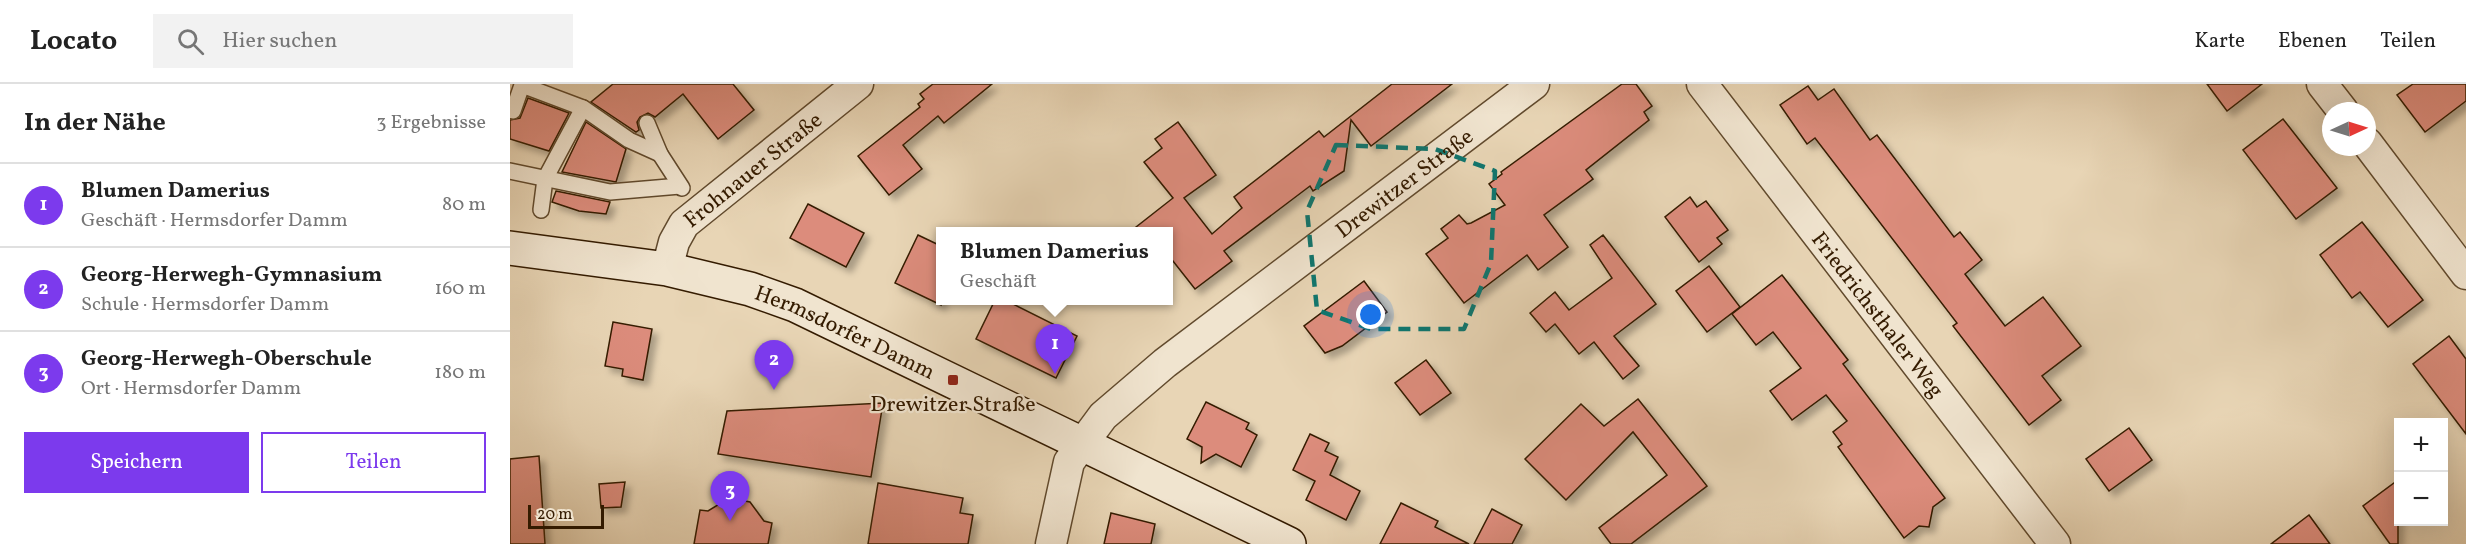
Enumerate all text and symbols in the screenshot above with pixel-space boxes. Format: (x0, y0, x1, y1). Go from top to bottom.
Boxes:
search box (153, 14, 573, 68)
text: Locato (30, 22, 117, 61)
icon: search (174, 25, 207, 58)
text: Hier suchen (222, 26, 337, 57)
text: Karte (2194, 27, 2245, 56)
text: Ebenen (2278, 27, 2347, 56)
text: Teilen (2380, 27, 2436, 56)
north arrow (2322, 102, 2376, 156)
text: In der Nähe (24, 105, 166, 141)
street label: Frohnauer Straße (678, 106, 830, 236)
text: 3 Ergebnisse (376, 109, 486, 137)
street label: Drewitzer Straße (1330, 122, 1481, 247)
text: Blumen Damerius (81, 176, 270, 207)
text: 1 (39, 191, 48, 219)
text: 80 m (442, 191, 486, 219)
text: Geschäft · Hermsdorfer Damm (81, 207, 348, 235)
street label: Friedrichsthaler Weg (1803, 226, 1950, 405)
popup (936, 227, 1173, 305)
text: Blumen Damerius (960, 237, 1149, 268)
text: Georg-Herwegh-Gymnasium (81, 260, 382, 291)
text: Geschäft (960, 268, 1037, 296)
text: 2 (38, 275, 49, 303)
text: 160 m (434, 275, 486, 303)
street label: Hermsdorfer Damm (750, 279, 940, 388)
text: Schule · Hermsdorfer Damm (81, 291, 329, 319)
your location (1356, 300, 1385, 329)
pin: 1 (1036, 324, 1074, 374)
pin: 2 (754, 340, 794, 390)
text: Georg-Herwegh-Oberschule (81, 344, 372, 375)
text: 3 (38, 359, 49, 387)
text: 180 m (434, 359, 486, 387)
marker: Drewitzer Straße (946, 373, 960, 387)
text: Ort · Hermsdorfer Damm (81, 375, 301, 403)
place label: Drewitzer Straße (870, 390, 1036, 421)
map controls (2394, 418, 2448, 526)
button: + (2394, 418, 2448, 472)
button: Speichern (24, 432, 249, 493)
button: Teilen (261, 432, 486, 493)
pin: 3 (710, 472, 750, 521)
button: − (2394, 472, 2448, 526)
scale bar (528, 502, 604, 530)
text: 20 m (537, 504, 572, 526)

